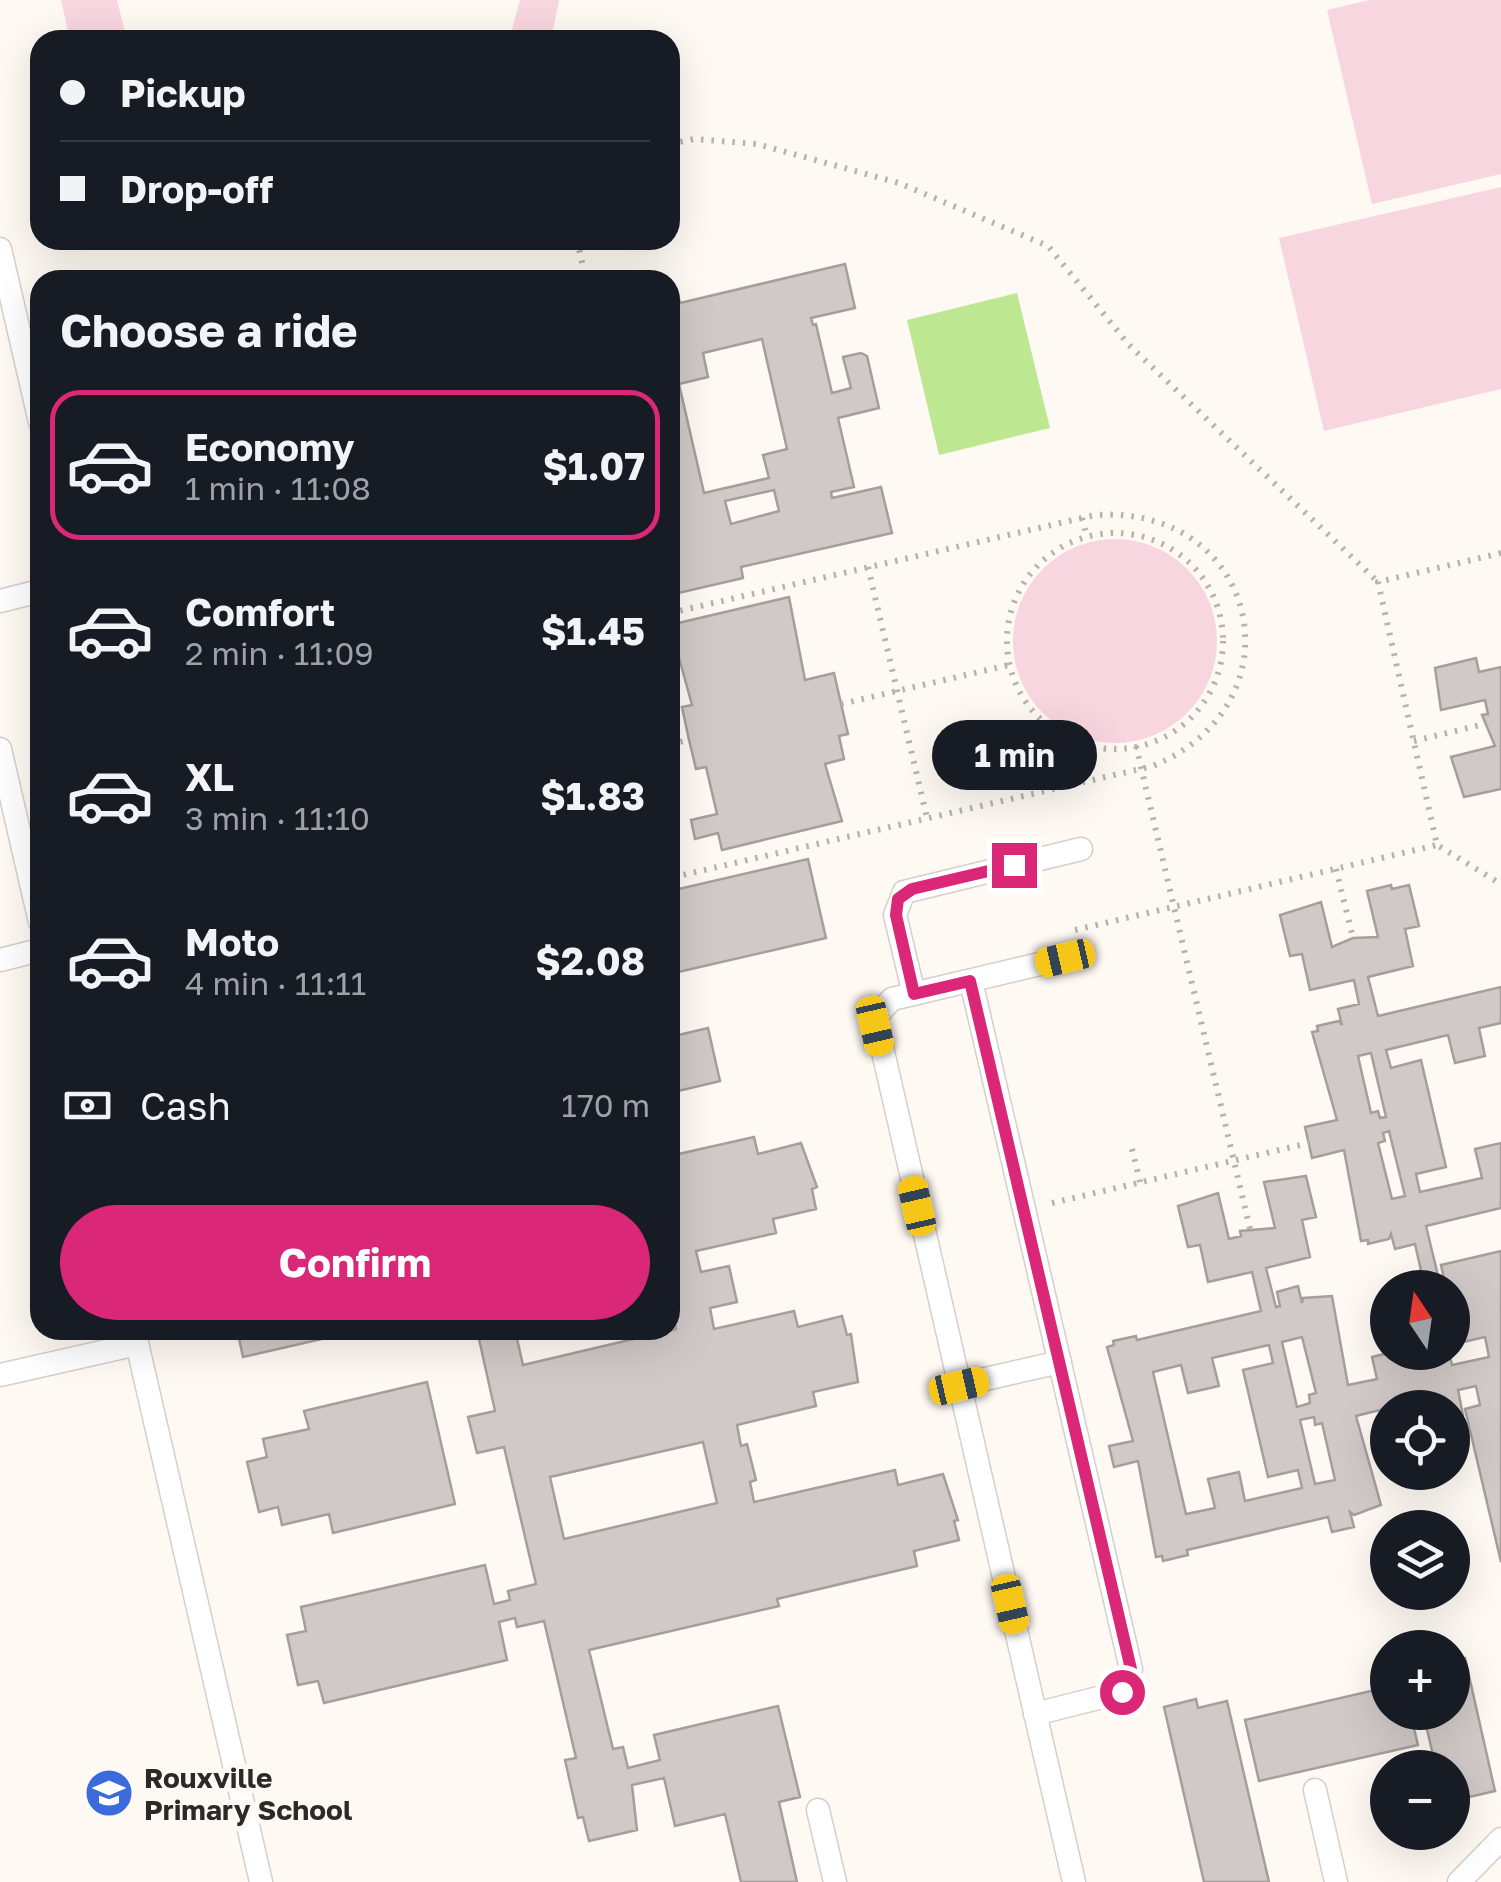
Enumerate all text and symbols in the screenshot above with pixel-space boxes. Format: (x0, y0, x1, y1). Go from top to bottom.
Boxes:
text: Pickup (120, 70, 246, 115)
text: Drop-off (120, 166, 273, 211)
text: Choose a ride (60, 303, 358, 357)
icon: car (65, 420, 155, 510)
text: Economy (185, 424, 354, 469)
text: $1.07 (542, 443, 645, 488)
text: 1 min · 11:08 (185, 469, 371, 507)
icon: car (65, 585, 155, 675)
text: Comfort (185, 589, 335, 634)
text: $1.45 (541, 608, 645, 653)
text: 2 min · 11:09 (185, 634, 374, 672)
callout: 1 min (932, 720, 1096, 790)
text: 1 min (974, 736, 1055, 774)
icon: car (65, 750, 155, 840)
text: XL (185, 754, 234, 799)
text: $1.83 (540, 773, 645, 818)
text: 3 min · 11:10 (185, 799, 370, 837)
route end (992, 843, 1037, 888)
icon: car (65, 915, 155, 1005)
text: Moto (185, 919, 279, 964)
car (1032, 937, 1098, 979)
text: $2.08 (535, 938, 645, 983)
text: 4 min · 11:11 (185, 964, 366, 1002)
car (854, 993, 896, 1059)
icon: cash (60, 1078, 115, 1133)
text: Cash (140, 1083, 231, 1128)
text: 170 m (561, 1086, 650, 1124)
car (896, 1173, 938, 1239)
button: Confirm (60, 1205, 650, 1320)
north arrow (1370, 1270, 1470, 1370)
map controls (1370, 1270, 1470, 1850)
car (926, 1365, 992, 1407)
button: locate (1370, 1390, 1470, 1490)
button: layers (1370, 1510, 1470, 1610)
car (989, 1571, 1031, 1637)
button: + (1370, 1630, 1470, 1730)
route start (1100, 1670, 1145, 1715)
button: − (1370, 1750, 1470, 1850)
place label: Rouxville Primary School (144, 1761, 352, 1826)
school or university icon: Rouxville Primary School (83, 1767, 135, 1819)

